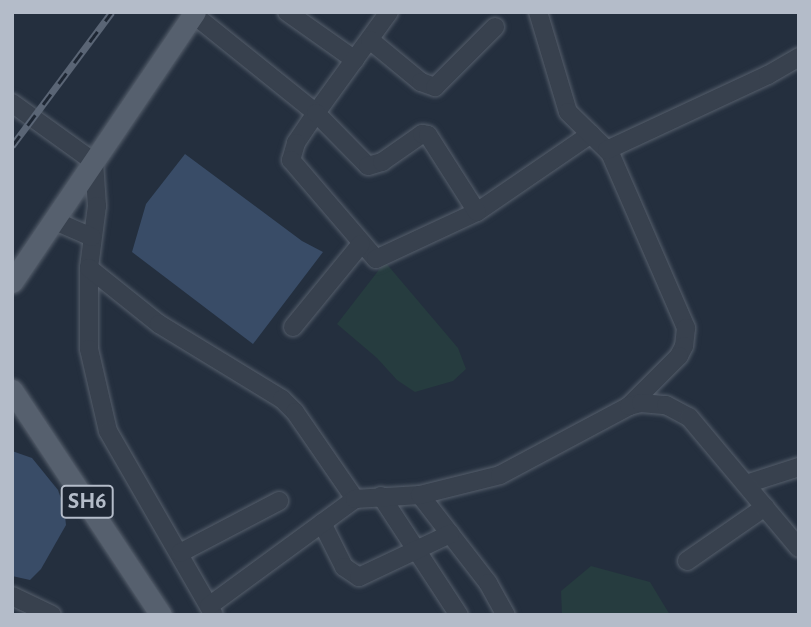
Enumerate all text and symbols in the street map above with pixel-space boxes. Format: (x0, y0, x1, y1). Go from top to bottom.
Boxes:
road number: SH6 (59, 482, 115, 522)

